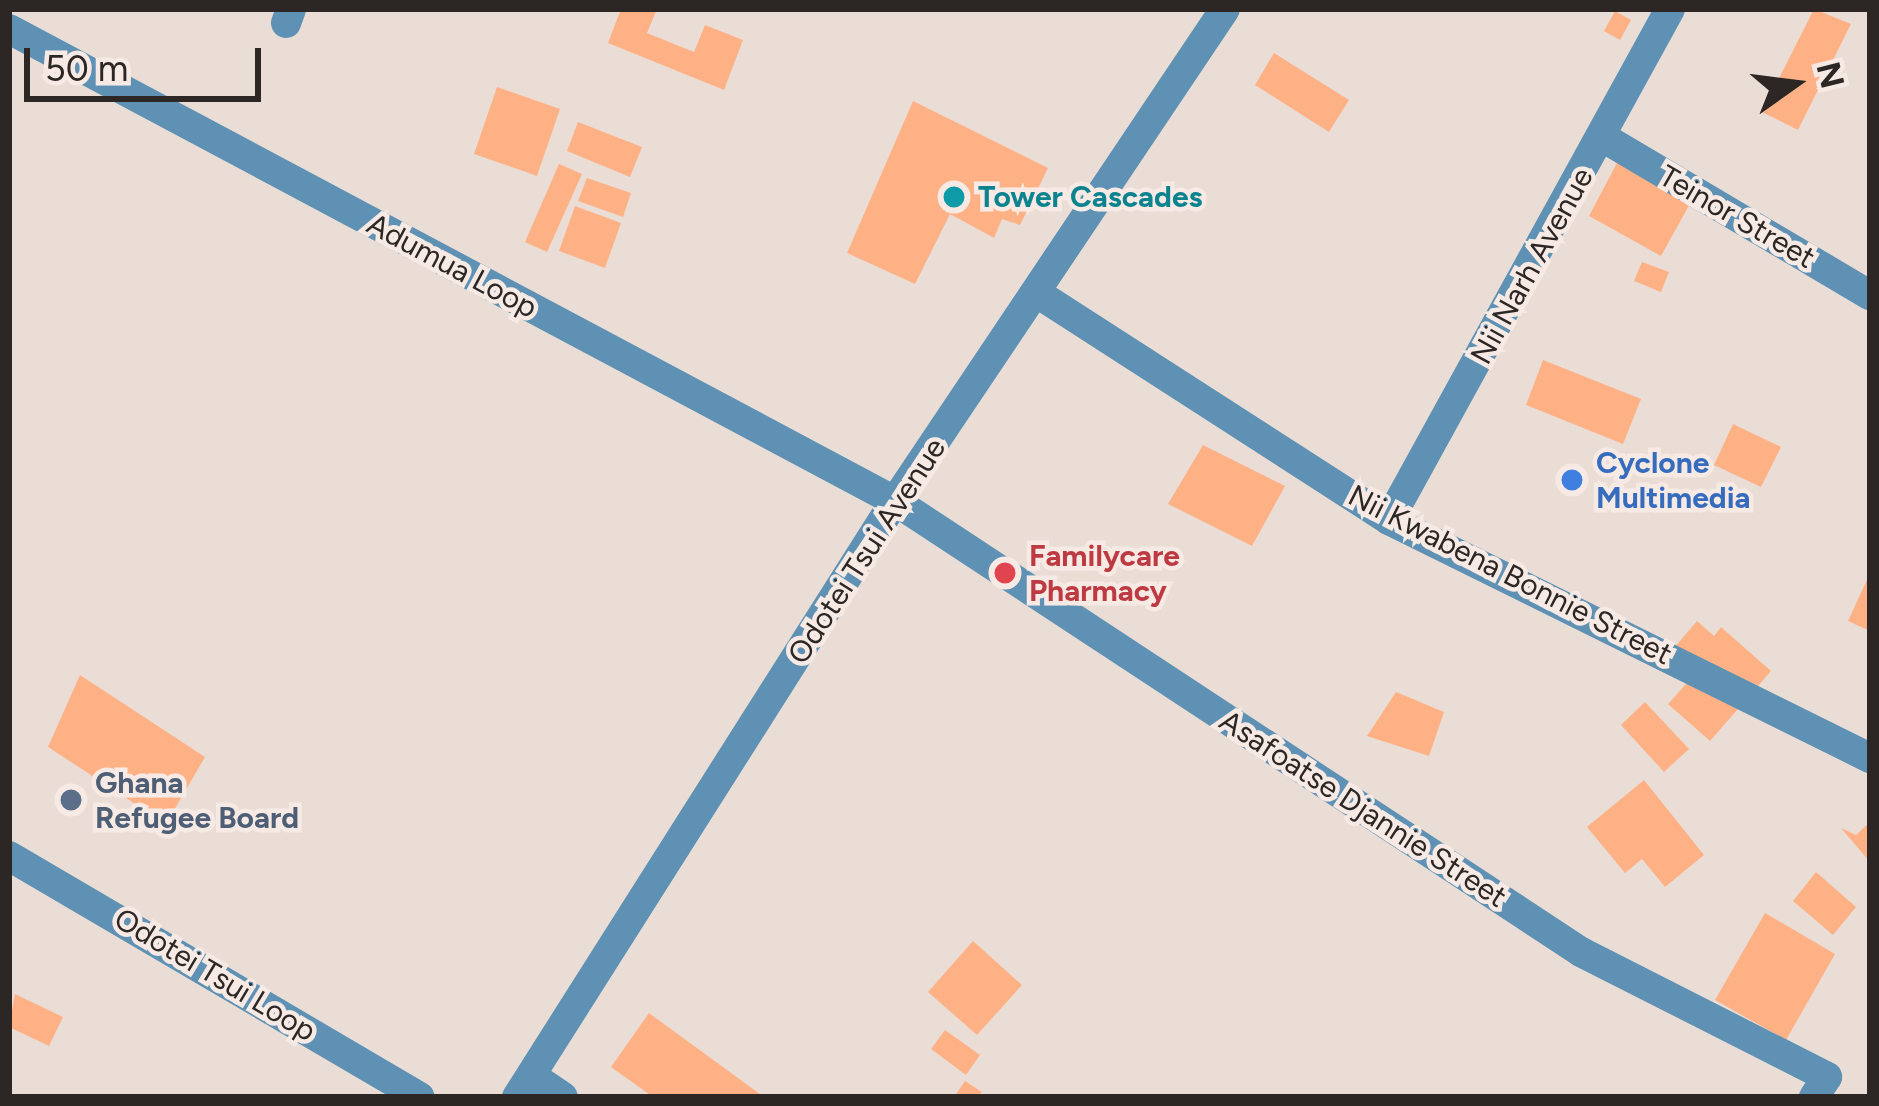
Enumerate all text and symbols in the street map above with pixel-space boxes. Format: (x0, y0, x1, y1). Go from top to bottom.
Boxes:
scale bar (30, 24, 267, 98)
north arrow (1735, 24, 1855, 144)
text: 50 m (45, 47, 128, 90)
text: N (1808, 58, 1852, 92)
street label: Teinor Street (1653, 158, 1821, 276)
street label: Nii Narh Avenue (1463, 162, 1601, 370)
place label: Tower Cascades (978, 179, 1203, 215)
marker: Tower Cascades (941, 184, 967, 210)
street label: Adumua Loop (361, 206, 543, 326)
street label: Odotei Tsui Avenue (781, 431, 953, 671)
place label: Cyclone Multimedia (1596, 445, 1751, 516)
marker: Cyclone Multimedia (1559, 467, 1585, 493)
street label: Nii Kwabena Bonnie Street (1342, 478, 1678, 672)
place label: Familycare Pharmacy (1029, 538, 1180, 608)
marker: Familycare Pharmacy (992, 560, 1018, 586)
street label: Asafoatse Djannie Street (1213, 703, 1513, 915)
place label: Ghana Refugee Board (95, 765, 299, 836)
marker: Ghana Refugee Board (58, 787, 84, 813)
street label: Odotei Tsui Loop (108, 901, 322, 1049)

